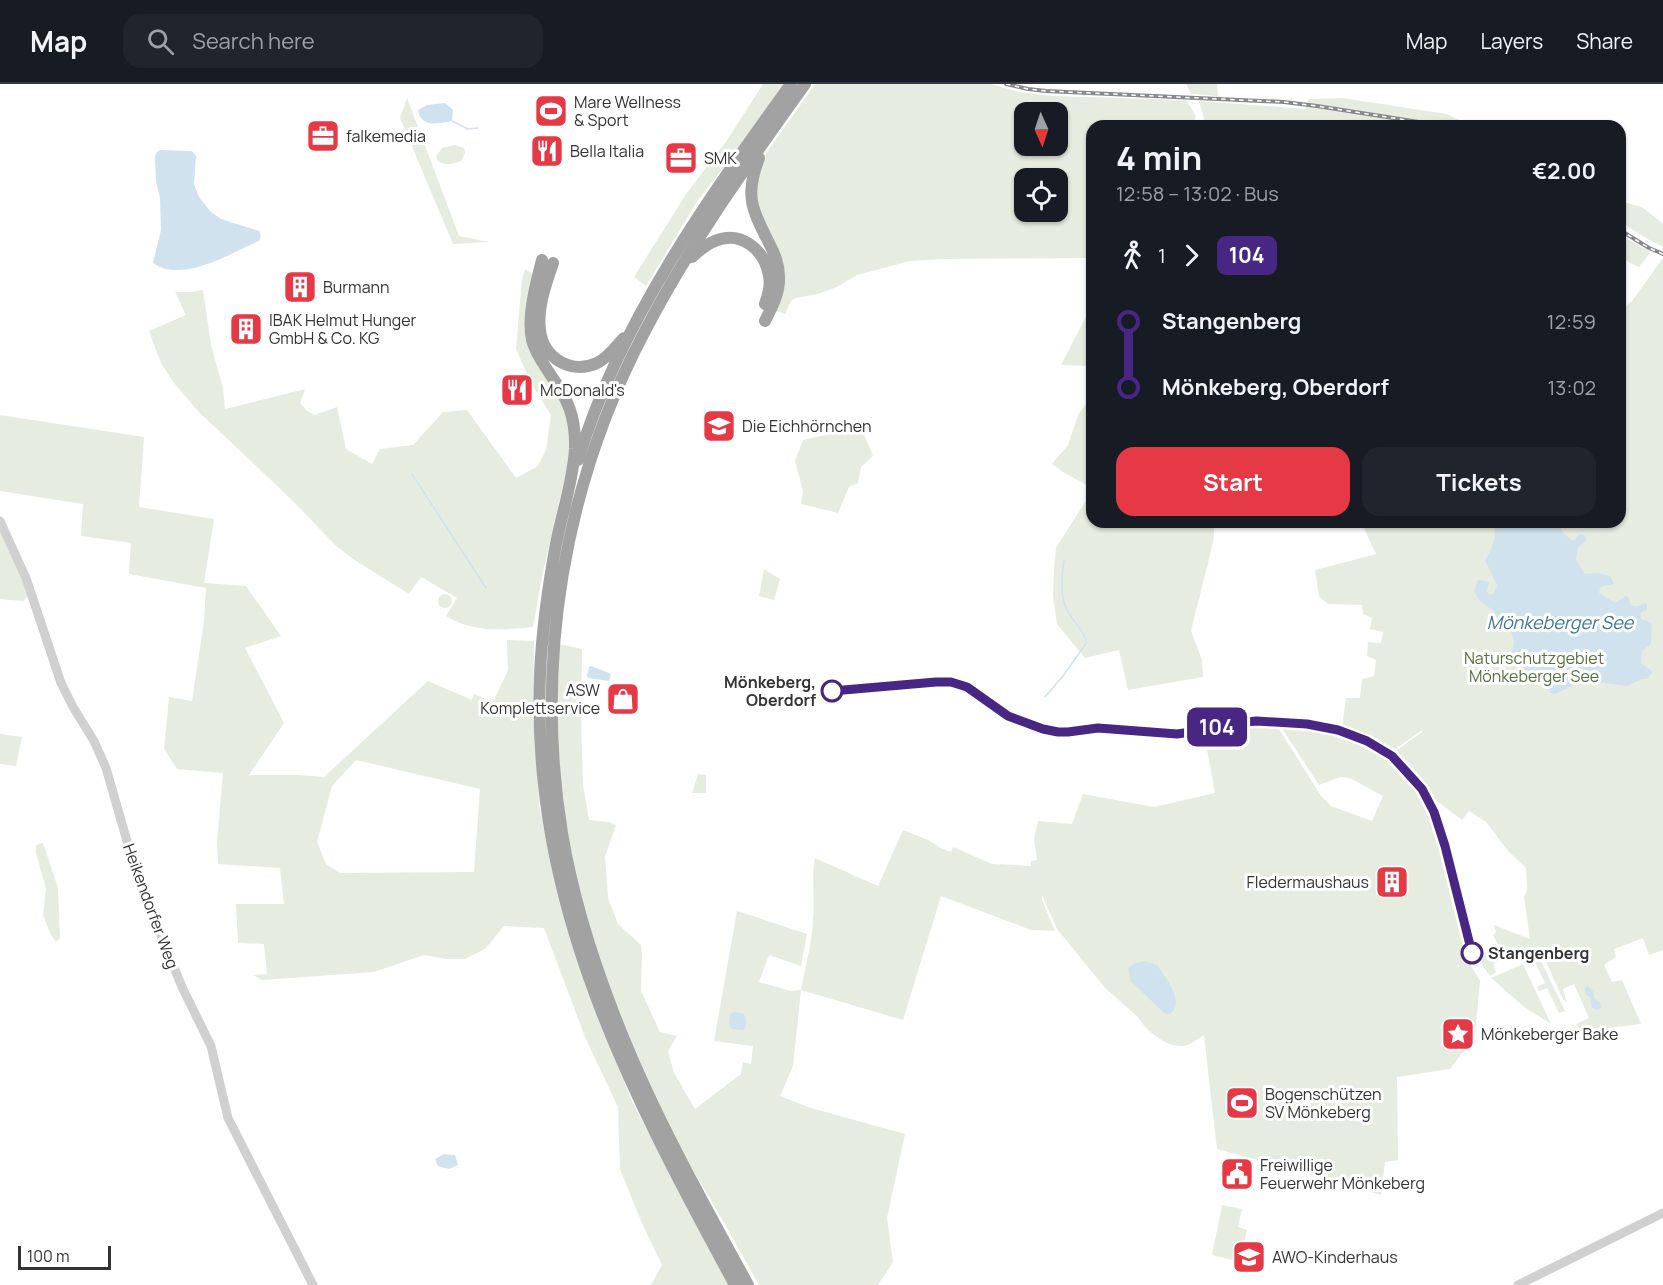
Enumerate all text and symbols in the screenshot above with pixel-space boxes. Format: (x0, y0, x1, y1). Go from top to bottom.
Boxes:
search box (123, 14, 543, 68)
text: Map (30, 22, 87, 60)
icon: search (144, 25, 177, 58)
text: Search here (192, 26, 315, 56)
text: Map (1406, 27, 1447, 55)
text: Layers (1480, 27, 1543, 55)
text: Share (1576, 27, 1633, 55)
place label: Mare Wellness & Sport (574, 91, 681, 131)
sports icon: Mare Wellness & Sport (533, 93, 569, 129)
north arrow (1014, 102, 1068, 156)
map controls (1014, 102, 1068, 222)
office icon: falkemedia (305, 118, 341, 154)
place label: falkemedia (346, 125, 426, 147)
restaurant icon: Bella Italia (529, 133, 565, 169)
text: 4 min (1116, 135, 1202, 180)
place label: Bella Italia (570, 140, 644, 162)
office icon: SMK (663, 140, 699, 176)
place label: SMK (704, 147, 737, 169)
text: €2.00 (1532, 156, 1596, 186)
button: locate (1014, 168, 1068, 222)
text: 12:58 – 13:02 · Bus (1116, 180, 1279, 207)
icon: walk (1116, 239, 1149, 272)
icon: forward (1175, 239, 1208, 272)
text: 104 (1229, 241, 1265, 269)
text: 1 (1158, 242, 1166, 269)
building icon: Burmann (282, 269, 318, 305)
place label: Burmann (323, 276, 390, 298)
text: Stangenberg (1162, 306, 1301, 336)
text: 12:59 (1547, 308, 1596, 335)
place label: IBAK Helmut Hunger GmbH & Co. KG (269, 309, 417, 349)
building icon: IBAK Helmut Hunger GmbH & Co. KG (228, 311, 264, 347)
restaurant icon: McDonald's (499, 372, 535, 408)
text: Mönkeberg, Oberdorf (1162, 372, 1389, 402)
text: 13:02 (1548, 374, 1596, 401)
place label: McDonald's (540, 379, 625, 401)
school or university icon: Die Eichhörnchen (701, 408, 737, 444)
place label: Die Eichhörnchen (742, 415, 871, 437)
button: Start (1116, 447, 1350, 516)
button: Tickets (1362, 447, 1596, 516)
water label: Mönkeberger See (1487, 610, 1635, 634)
park label: Naturschutzgebiet Mönkeberger See (1464, 647, 1604, 687)
place label: Mönkeberg, Oberdorf (724, 671, 816, 711)
place label: ASW Komplettservice (480, 679, 600, 719)
marker: Mönkeberg, Oberdorf (821, 680, 843, 702)
shop icon: ASW Komplettservice (605, 681, 641, 717)
line badge: 104 (1182, 708, 1252, 746)
text: 104 (1199, 713, 1235, 741)
street label: Heikendorfer Weg (118, 840, 184, 972)
building icon: Fledermaushaus (1374, 864, 1410, 900)
place label: Fledermaushaus (1247, 871, 1369, 893)
marker: Stangenberg (1461, 942, 1483, 964)
place label: Stangenberg (1488, 942, 1589, 964)
place icon: Mönkeberger Bake (1440, 1016, 1476, 1052)
place label: Mönkeberger Bake (1481, 1023, 1618, 1045)
place label: Bogenschützen SV Mönkeberg (1265, 1083, 1381, 1123)
sports icon: Bogenschützen SV Mönkeberg (1224, 1085, 1260, 1121)
place label: Freiwillige Feuerwehr Mönkeberg (1260, 1154, 1425, 1194)
public building icon: Freiwillige Feuerwehr Mönkeberg (1219, 1156, 1255, 1192)
school or university icon: AWO-Kinderhaus (1231, 1239, 1267, 1275)
scale bar (18, 1243, 111, 1270)
text: 100 m (27, 1245, 70, 1267)
place label: AWO-Kinderhaus (1272, 1246, 1398, 1268)

